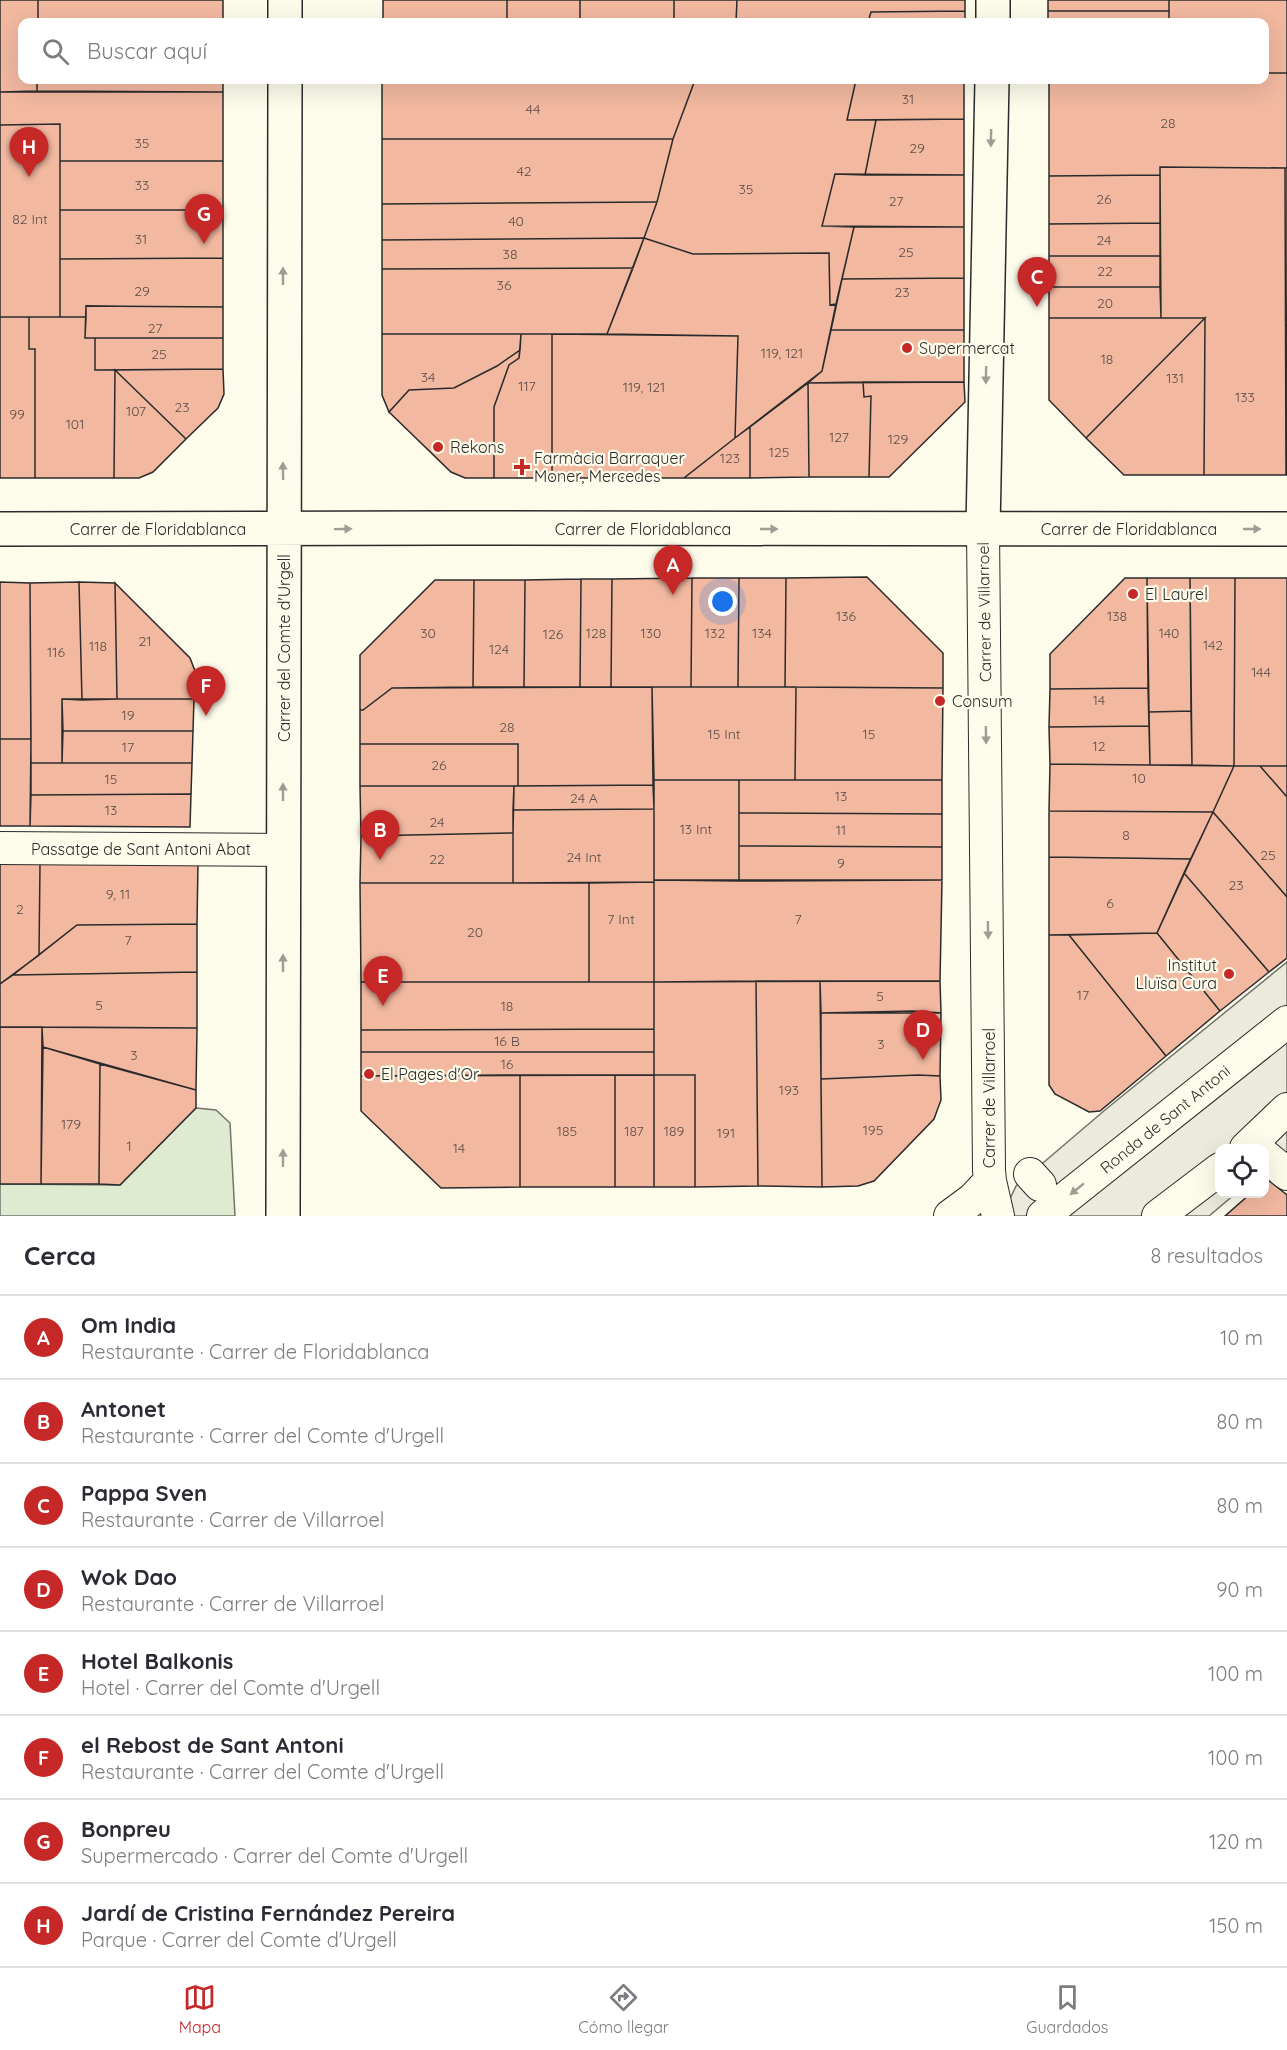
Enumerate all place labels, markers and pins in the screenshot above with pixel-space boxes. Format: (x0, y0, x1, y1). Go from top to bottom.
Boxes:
pin: H (9, 128, 48, 177)
pin: G (184, 194, 224, 244)
pin: C (1018, 258, 1056, 307)
place label: Supermercat (919, 338, 1015, 358)
marker: Supermercat (900, 341, 914, 355)
place label: Rekons (450, 437, 504, 457)
marker: Rekons (431, 440, 445, 454)
place label: Farmàcia Barraquer Moner, Mercedes (534, 448, 685, 486)
marker: Farmàcia Barraquer Moner, Mercedes (515, 460, 529, 474)
pin: A (654, 546, 692, 595)
place label: El Laurel (1145, 584, 1208, 604)
marker: El Laurel (1126, 587, 1140, 601)
pin: F (186, 666, 226, 716)
place label: Consum (952, 691, 1013, 711)
marker: Consum (933, 694, 947, 708)
pin: B (360, 810, 400, 860)
place label: Institut Lluïsa Cura (1135, 955, 1217, 993)
pin: E (364, 956, 403, 1006)
marker: Institut Lluïsa Cura (1222, 967, 1236, 981)
pin: D (904, 1010, 942, 1060)
place label: El Pages d'Or (381, 1064, 479, 1084)
marker: El Pages d'Or (362, 1067, 376, 1081)

